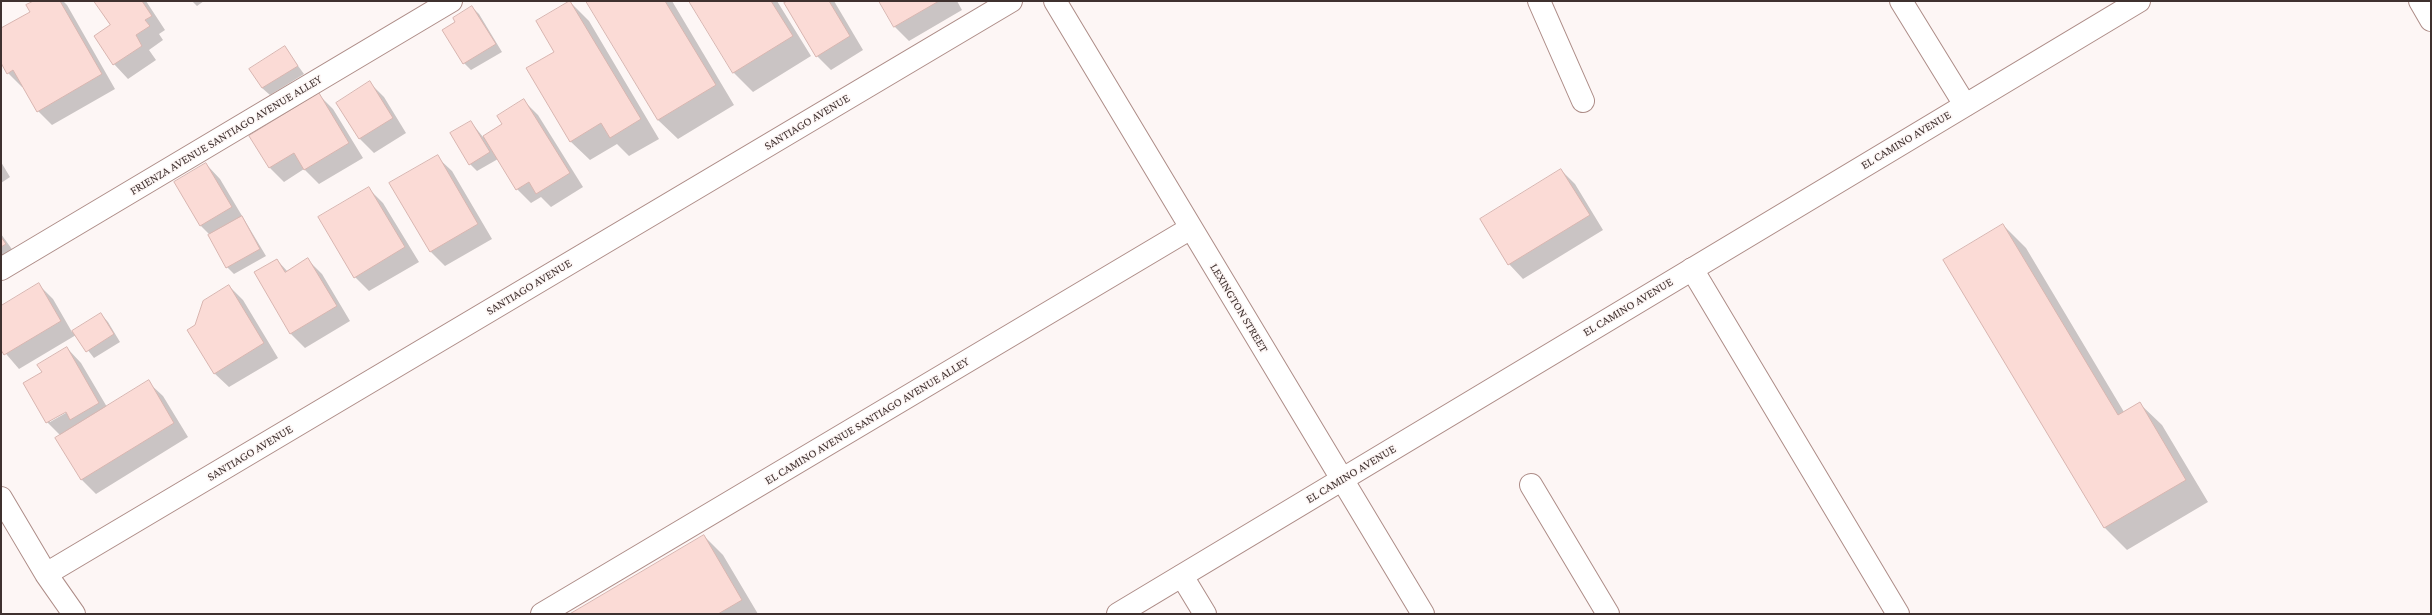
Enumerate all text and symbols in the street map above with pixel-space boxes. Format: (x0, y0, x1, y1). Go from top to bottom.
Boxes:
street label: FRIENZA AVENUE SANTIAGO AVENUE ALLEY (127, 72, 325, 198)
street label: SANTIAGO AVENUE (762, 91, 852, 153)
street label: EL CAMINO AVENUE (1858, 107, 1954, 173)
street label: SANTIAGO AVENUE (484, 256, 574, 318)
street label: LEXINGTON STREET (1207, 261, 1271, 355)
street label: EL CAMINO AVENUE (1580, 274, 1676, 340)
street label: EL CAMINO AVENUE SANTIAGO AVENUE ALLEY (762, 354, 972, 488)
street label: SANTIAGO AVENUE (205, 422, 295, 484)
street label: EL CAMINO AVENUE (1303, 441, 1399, 507)

